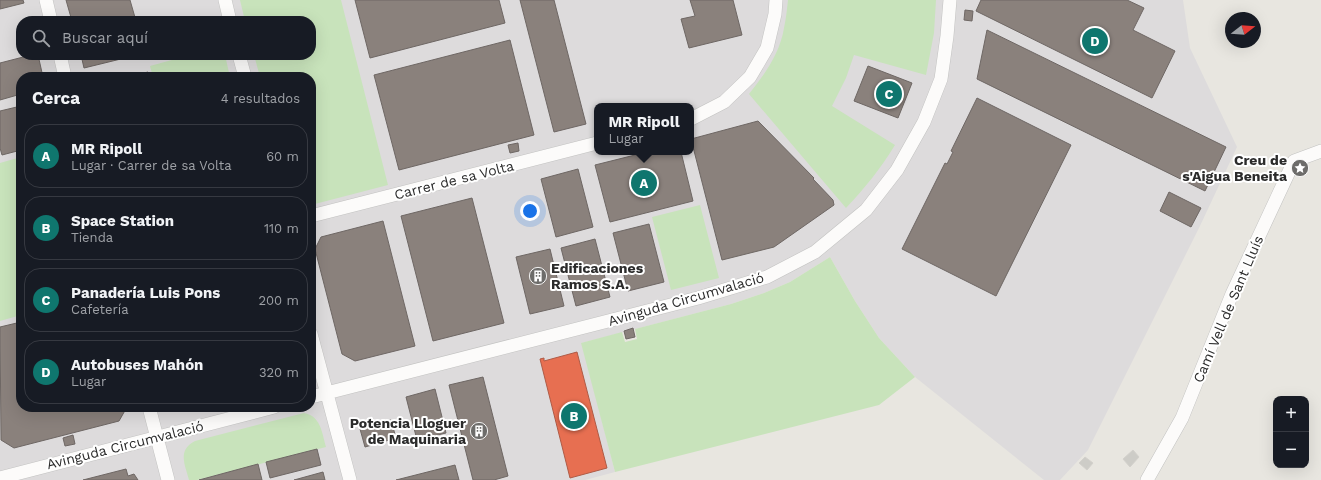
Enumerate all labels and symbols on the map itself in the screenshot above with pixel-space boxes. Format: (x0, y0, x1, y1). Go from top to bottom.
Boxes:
north arrow (1225, 12, 1261, 48)
pin: D (1082, 26, 1108, 56)
pin: C (876, 79, 902, 109)
place label: Creu de s'Aigua Beneita (1182, 152, 1288, 184)
street label: Carrer de sa Volta (393, 157, 515, 203)
place icon: Creu de s'Aigua Beneita (1290, 158, 1310, 178)
pin: A (631, 168, 657, 198)
your location (520, 201, 540, 221)
street label: Camí Vell de Sant Lluís (1190, 233, 1266, 385)
place label: Edificaciones Ramos S.A. (551, 260, 644, 292)
building icon: Edificaciones Ramos S.A. (528, 266, 548, 286)
street label: Avinguda Circumvalació (606, 269, 766, 329)
pin: B (561, 401, 587, 431)
place label: Potencia Lloguer de Maquinaria (350, 415, 467, 447)
street label: Avinguda Circumvalació (45, 418, 205, 472)
building icon: Potencia Lloguer de Maquinaria (469, 421, 489, 441)

